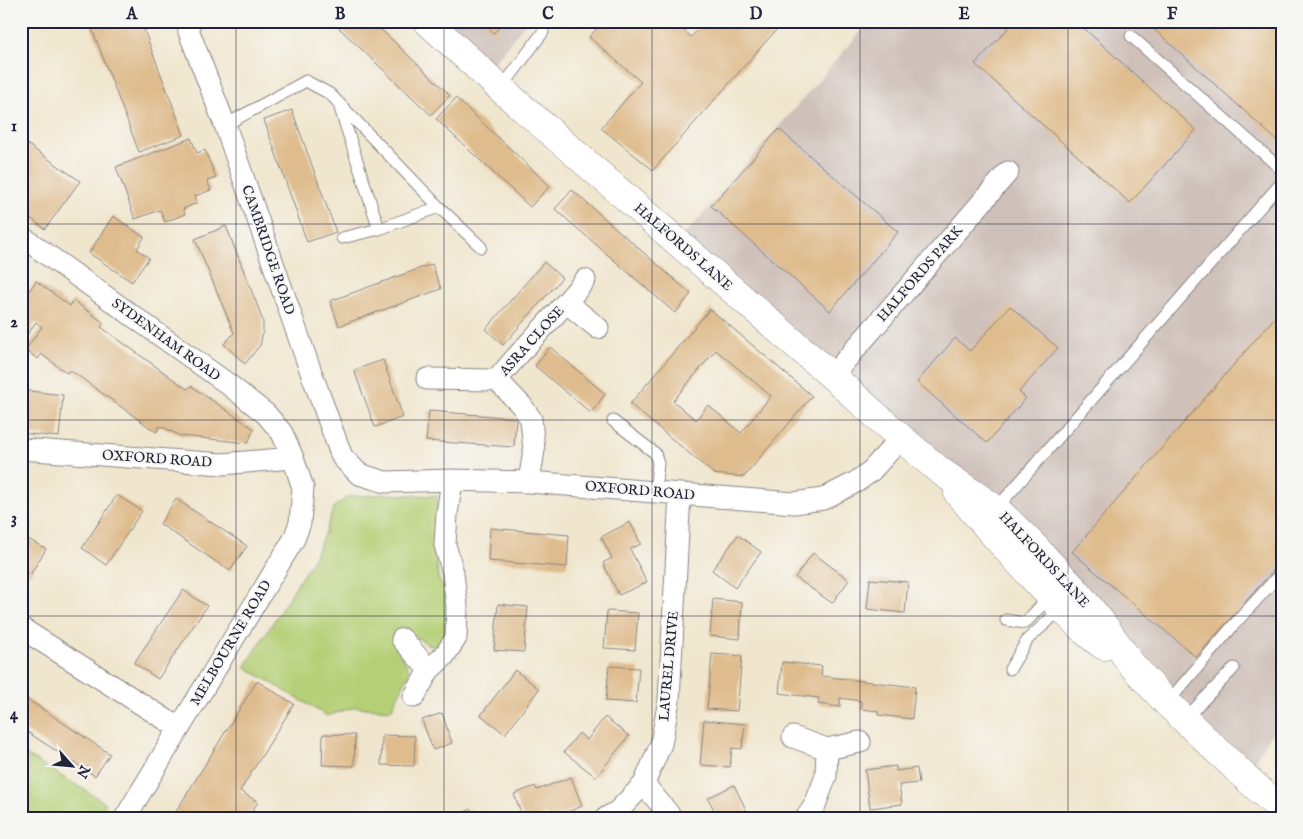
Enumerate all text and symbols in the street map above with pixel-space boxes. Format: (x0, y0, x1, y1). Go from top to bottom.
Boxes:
text: A (126, 5, 139, 25)
text: B (335, 5, 346, 25)
text: C (542, 5, 554, 25)
text: D (750, 5, 763, 25)
text: E (958, 5, 970, 25)
text: F (1167, 5, 1178, 25)
text: 1 (11, 117, 17, 137)
street label: CAMBRIDGE ROAD (237, 183, 299, 317)
street label: HALFORDS LANE (630, 199, 736, 295)
street label: HALFORDS PARK (873, 222, 967, 326)
street label: SYDENHAM ROAD (108, 295, 224, 385)
street label: ASRA CLOSE (495, 302, 568, 381)
text: 2 (10, 313, 18, 333)
street label: OXFORD ROAD (101, 446, 213, 472)
street label: OXFORD ROAD (584, 477, 696, 505)
street label: HALFORDS LANE (995, 508, 1093, 612)
text: 3 (11, 509, 17, 529)
street label: MELBOURNE ROAD (186, 577, 276, 709)
street label: LAUREL DRIVE (655, 610, 683, 722)
text: 4 (10, 705, 19, 725)
north arrow (48, 742, 98, 792)
text: N (72, 761, 94, 781)

